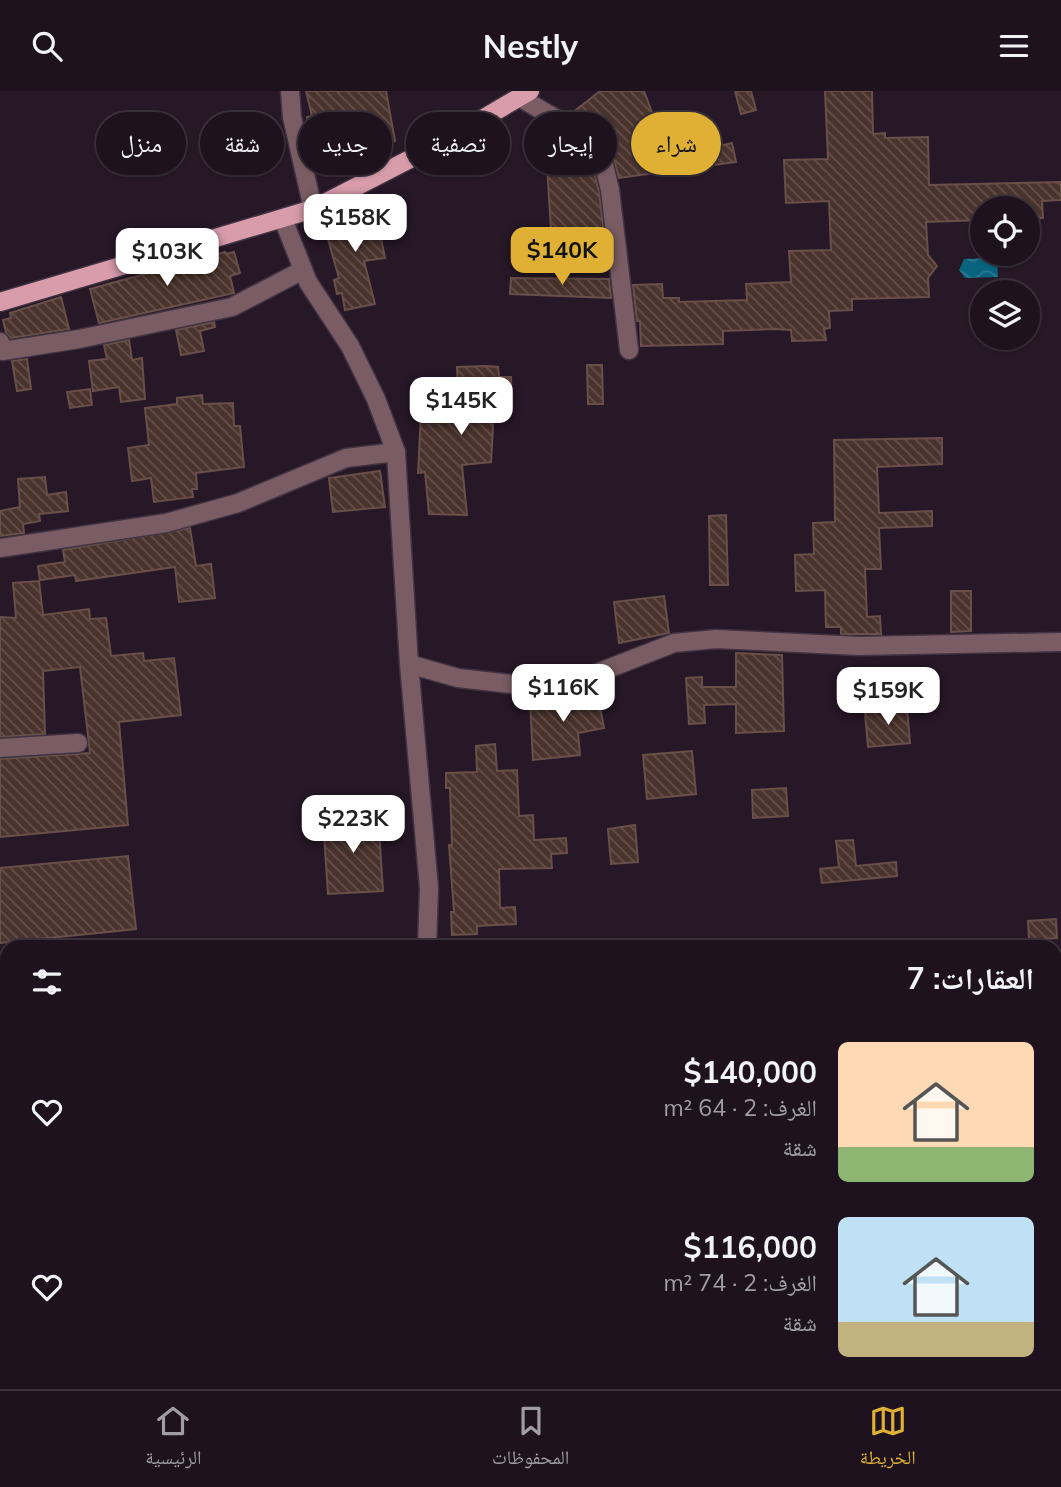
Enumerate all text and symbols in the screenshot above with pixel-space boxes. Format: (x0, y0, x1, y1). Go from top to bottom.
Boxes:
text: Nestly (483, 26, 578, 66)
icon: search (28, 27, 66, 65)
icon: menu (995, 27, 1033, 65)
chip: منزل (96, 112, 186, 175)
chip: شقة (200, 112, 284, 175)
chip: جديد (298, 112, 392, 175)
chip: تصفية (406, 112, 510, 175)
chip: إيجار (524, 112, 617, 175)
chip: شراء (631, 112, 721, 175)
pin: $158K (306, 195, 404, 254)
map controls (970, 196, 1040, 350)
button: locate (970, 196, 1040, 266)
text: $158K (320, 202, 390, 231)
pin: $140K (513, 227, 611, 287)
pin: $103K (118, 229, 216, 288)
text: $140K (527, 235, 597, 264)
text: $103K (132, 236, 202, 265)
button: layers (970, 280, 1040, 350)
pin: $145K (412, 377, 510, 437)
text: $145K (426, 385, 496, 414)
pin: $116K (514, 665, 612, 724)
pin: $159K (839, 667, 937, 727)
text: $116K (528, 672, 598, 701)
text: $159K (853, 675, 923, 704)
pin: $223K (304, 795, 402, 855)
text: $223K (318, 803, 388, 832)
text: العقارات: 7 (907, 959, 1034, 997)
icon: filters (28, 963, 66, 1001)
text: $140,000 (684, 1053, 817, 1091)
icon: home (894, 1070, 978, 1154)
icon: heart (28, 1093, 66, 1131)
text: الغرف: 2 · 64 m² (663, 1093, 817, 1122)
text: شقة (783, 1133, 817, 1162)
text: $116,000 (684, 1228, 817, 1266)
icon: home (894, 1245, 978, 1329)
icon: heart (28, 1268, 66, 1306)
text: الغرف: 2 · 74 m² (663, 1268, 817, 1297)
text: شقة (783, 1308, 817, 1337)
tab: الرئيسية (145, 1402, 202, 1476)
tab: المحفوظات (492, 1402, 569, 1476)
tab: الخريطة (860, 1402, 916, 1476)

